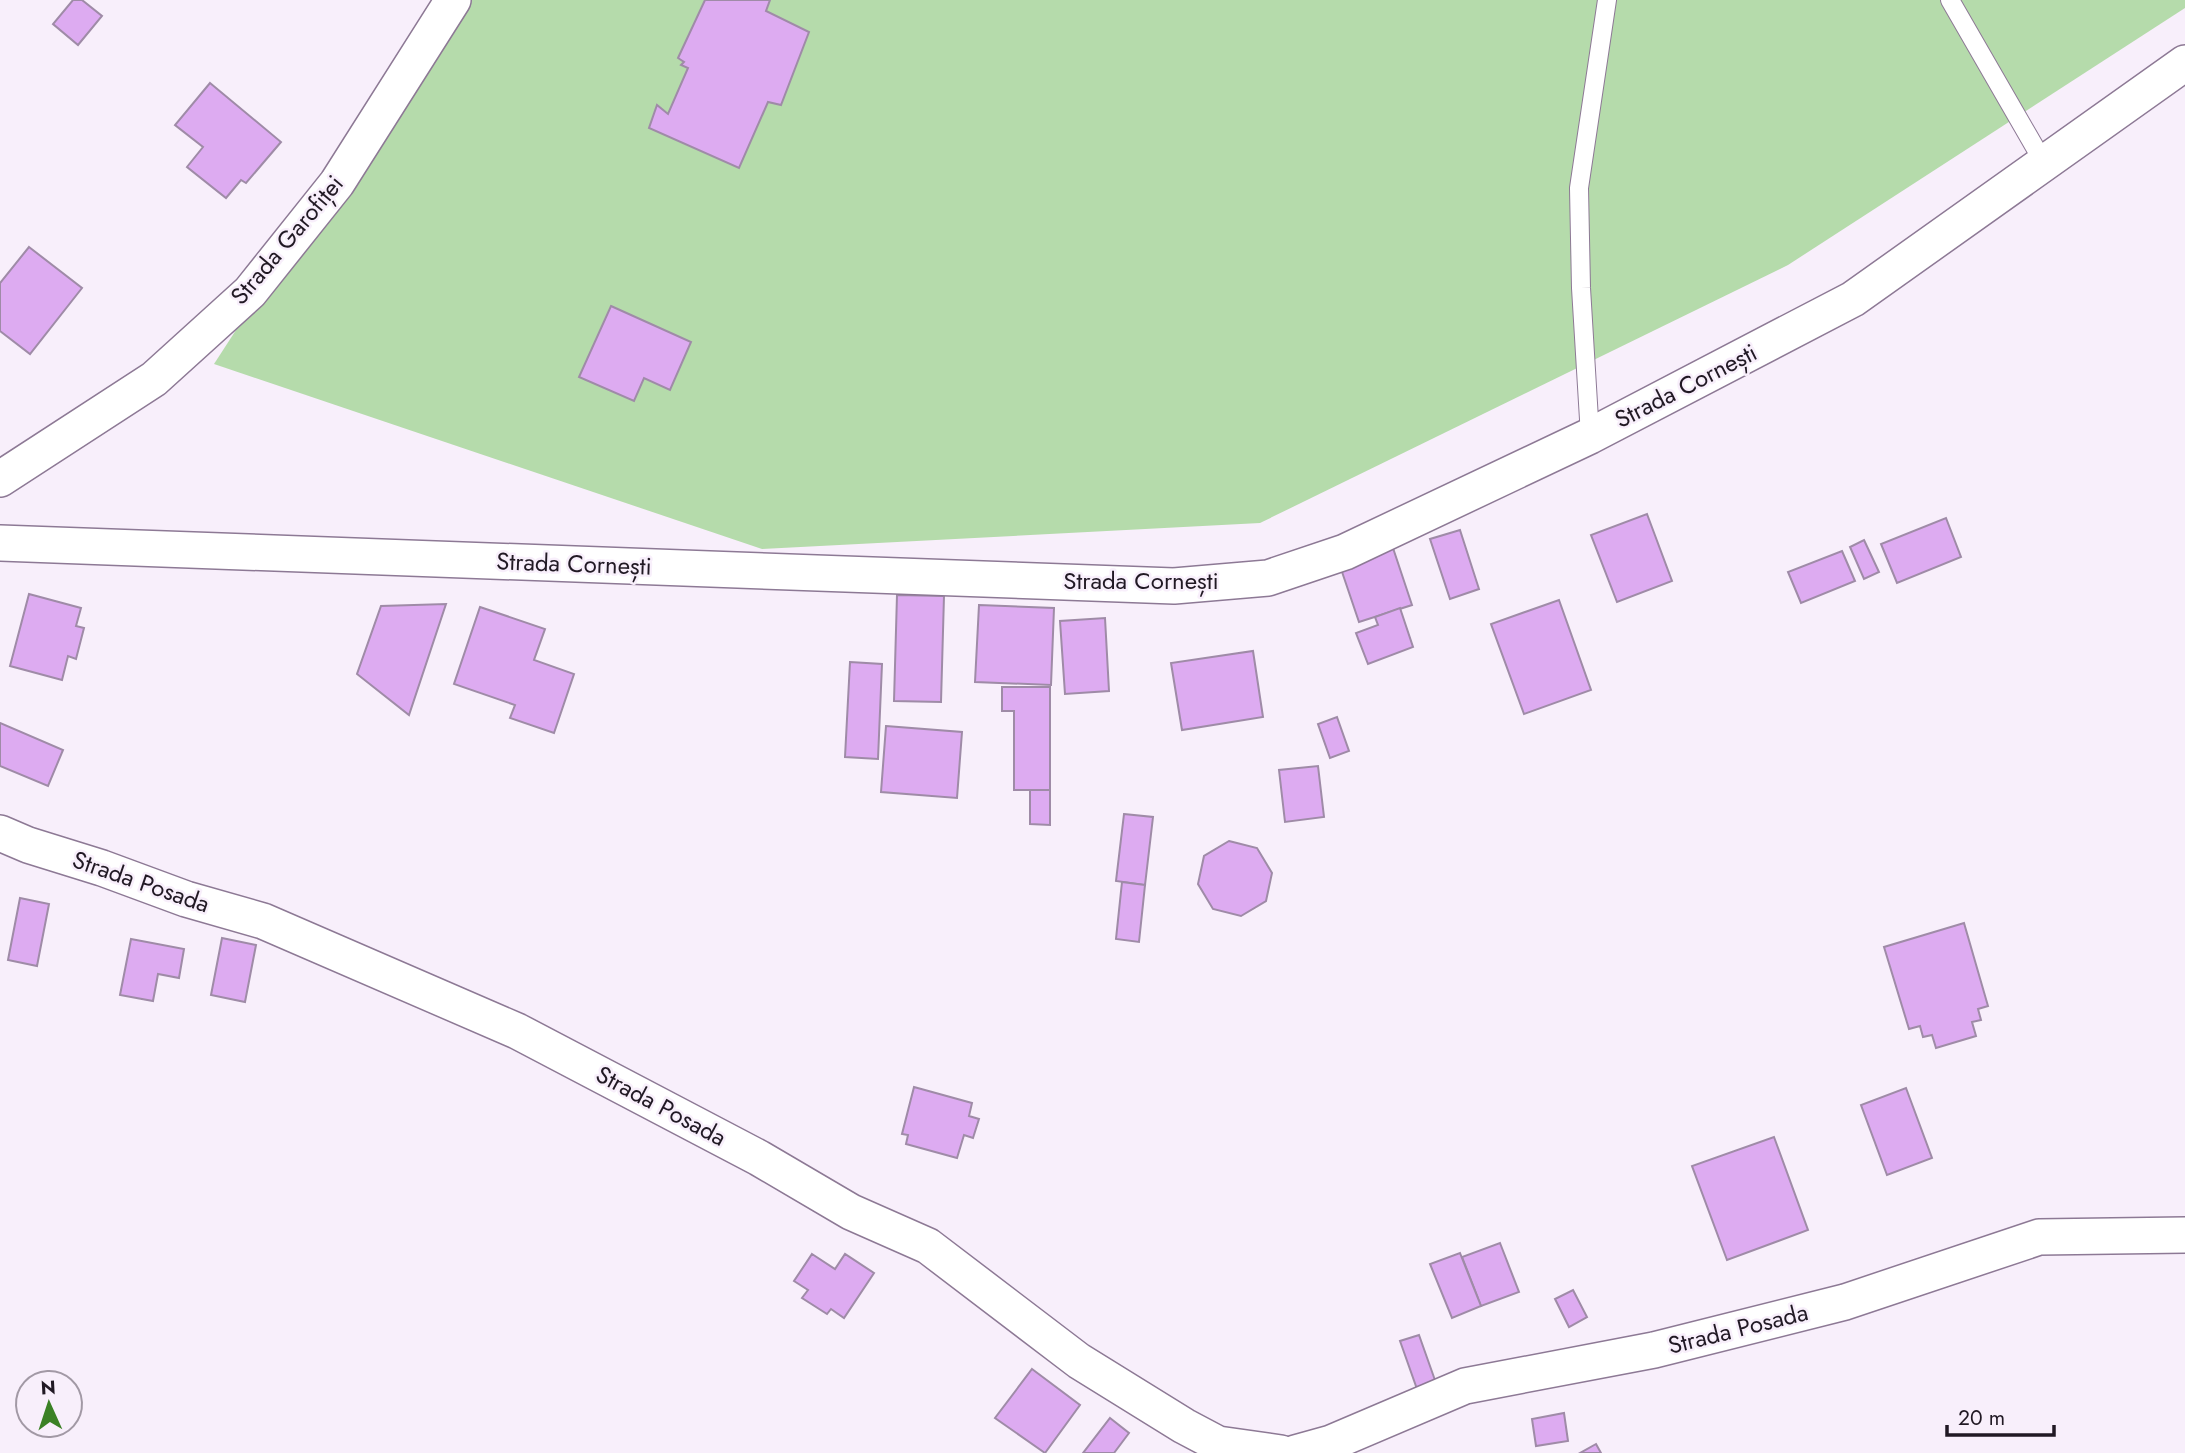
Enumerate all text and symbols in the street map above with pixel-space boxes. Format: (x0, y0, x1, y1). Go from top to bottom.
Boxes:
street label: Strada Garofiței (222, 167, 351, 312)
street label: Strada Cornești (1609, 335, 1763, 436)
street label: Strada Cornești (496, 543, 652, 584)
street label: Strada Cornești (1063, 563, 1219, 598)
street label: Strada Posada (68, 842, 215, 921)
street label: Strada Posada (590, 1057, 733, 1155)
street label: Strada Posada (1664, 1294, 1812, 1363)
north arrow (14, 1369, 84, 1439)
text: N (40, 1374, 56, 1401)
scale bar (1947, 1394, 2054, 1438)
text: 20 m (1958, 1403, 2005, 1433)

